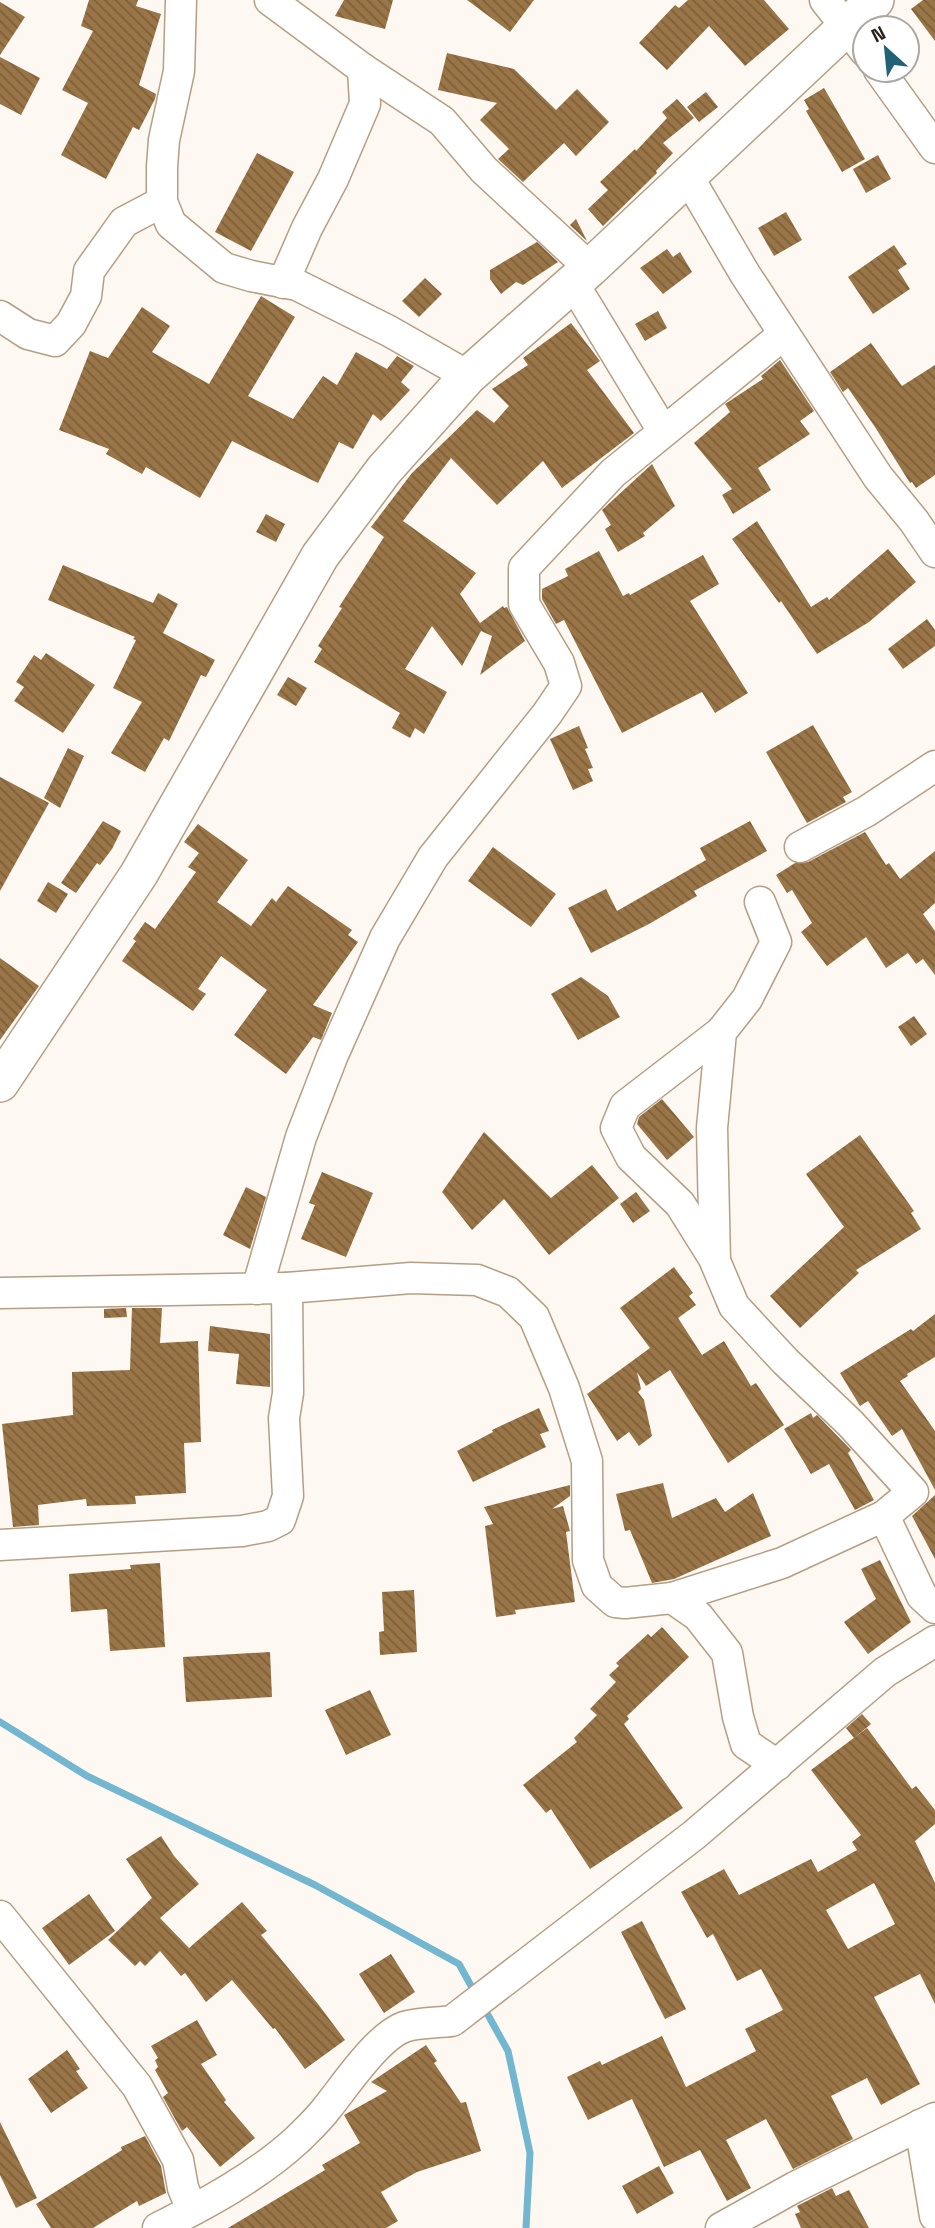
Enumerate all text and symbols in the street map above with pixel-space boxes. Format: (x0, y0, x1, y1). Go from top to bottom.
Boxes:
north arrow (851, 14, 921, 84)
text: N (867, 20, 890, 48)

